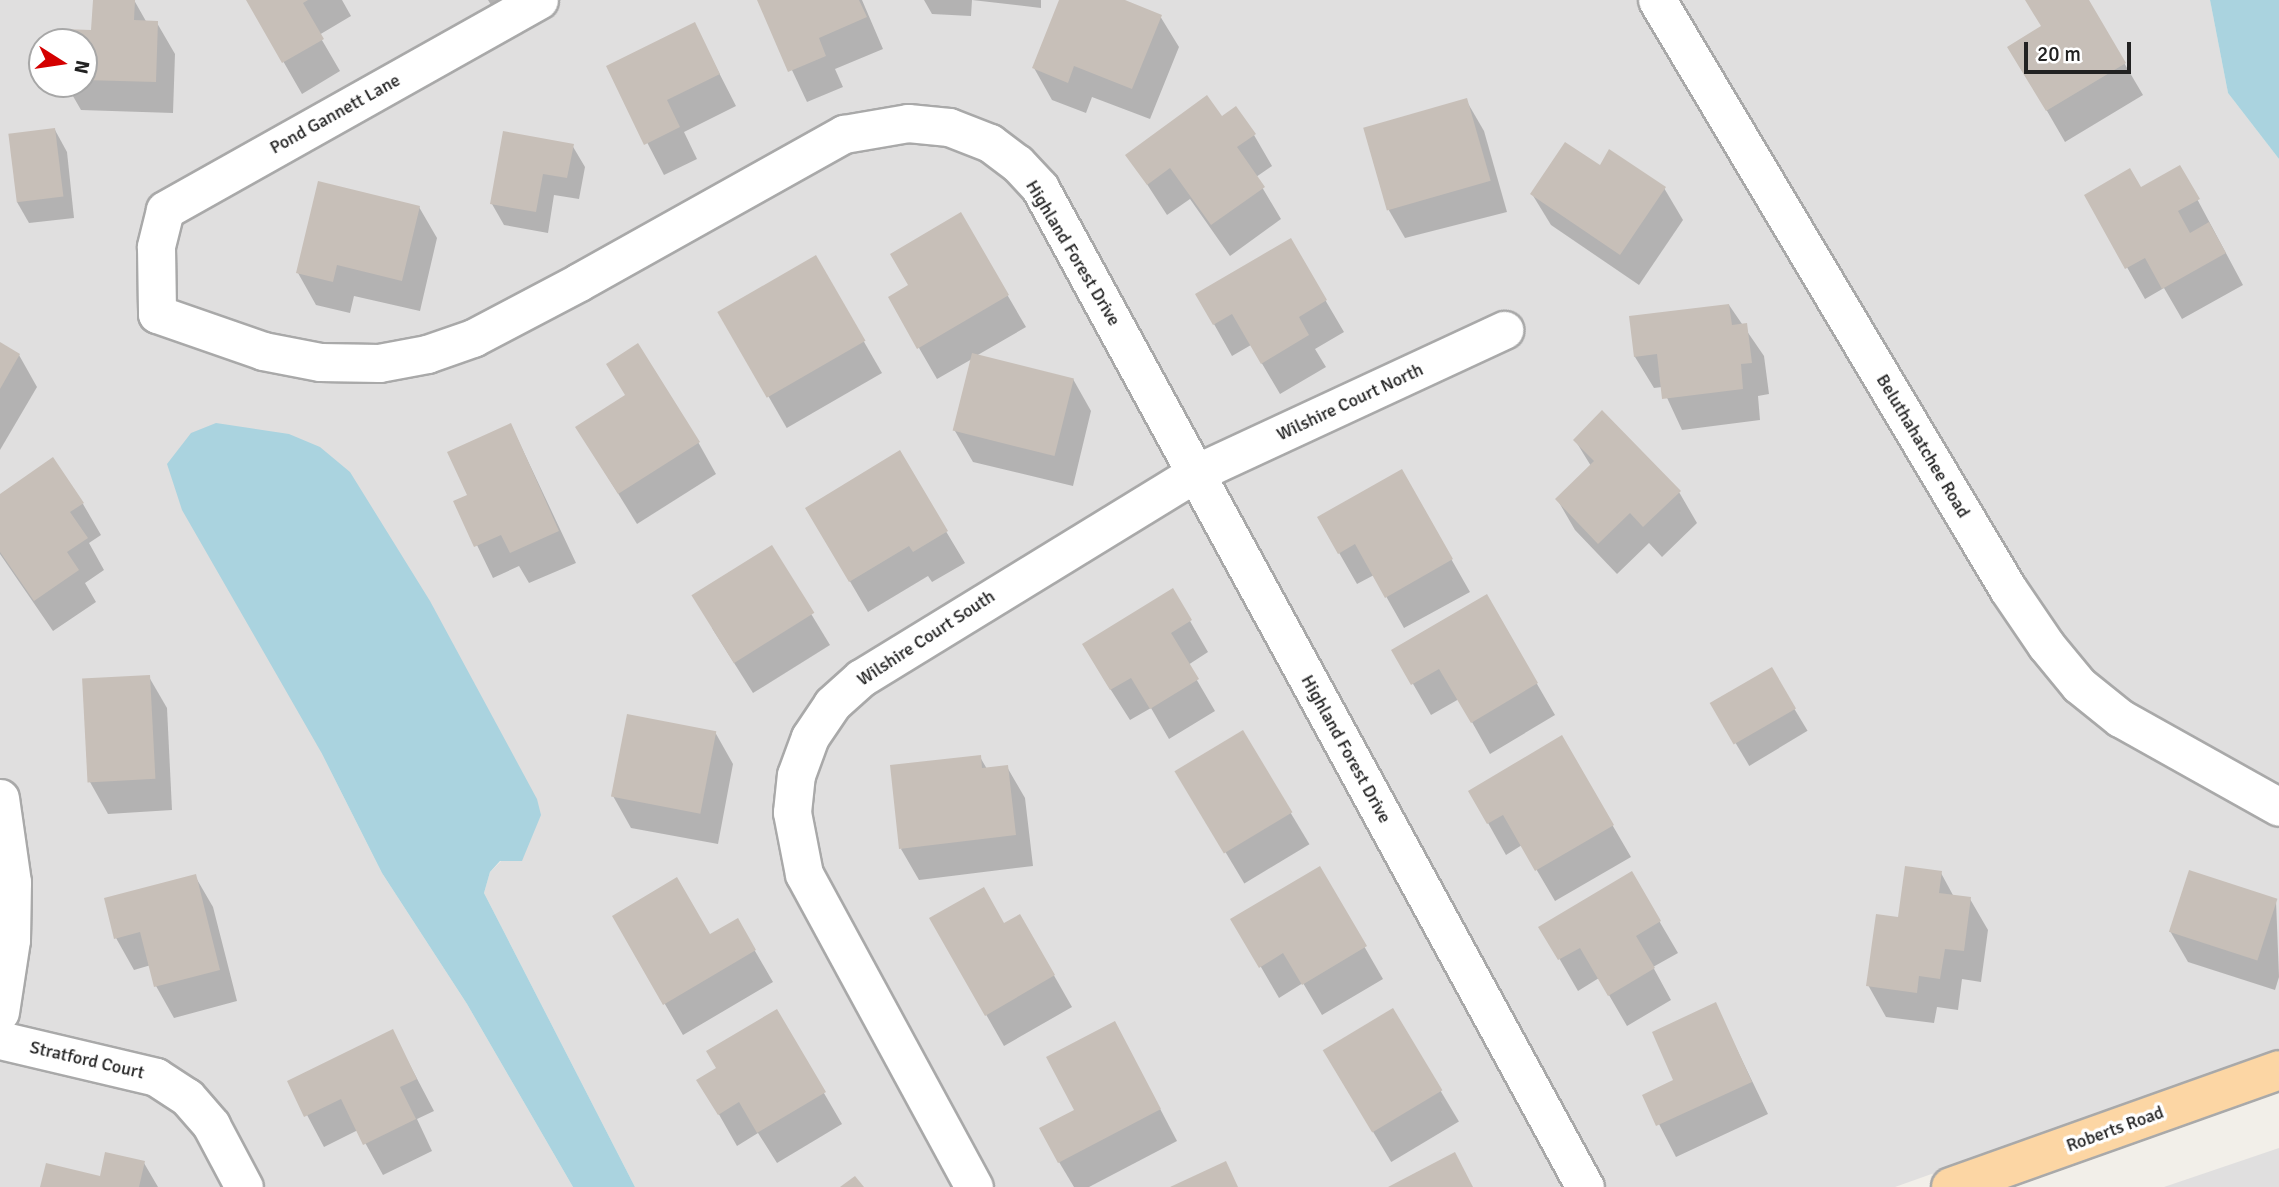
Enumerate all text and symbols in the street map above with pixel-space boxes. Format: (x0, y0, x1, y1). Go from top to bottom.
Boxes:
north arrow (28, 28, 98, 98)
scale bar (2027, 28, 2134, 72)
text: 20 m (2037, 41, 2081, 67)
text: N (68, 58, 95, 76)
street label: Pond Gannett Lane (266, 69, 404, 159)
street label: Highland Forest Drive (1021, 176, 1125, 330)
street label: Wilshire Court North (1273, 359, 1427, 445)
street label: Beluthahatchee Road (1872, 370, 1974, 522)
street label: Wilshire Court South (853, 585, 999, 691)
street label: Highland Forest Drive (1296, 671, 1396, 827)
street label: Stratford Court (28, 1036, 146, 1084)
street label: Roberts Road (2063, 1101, 2167, 1157)

